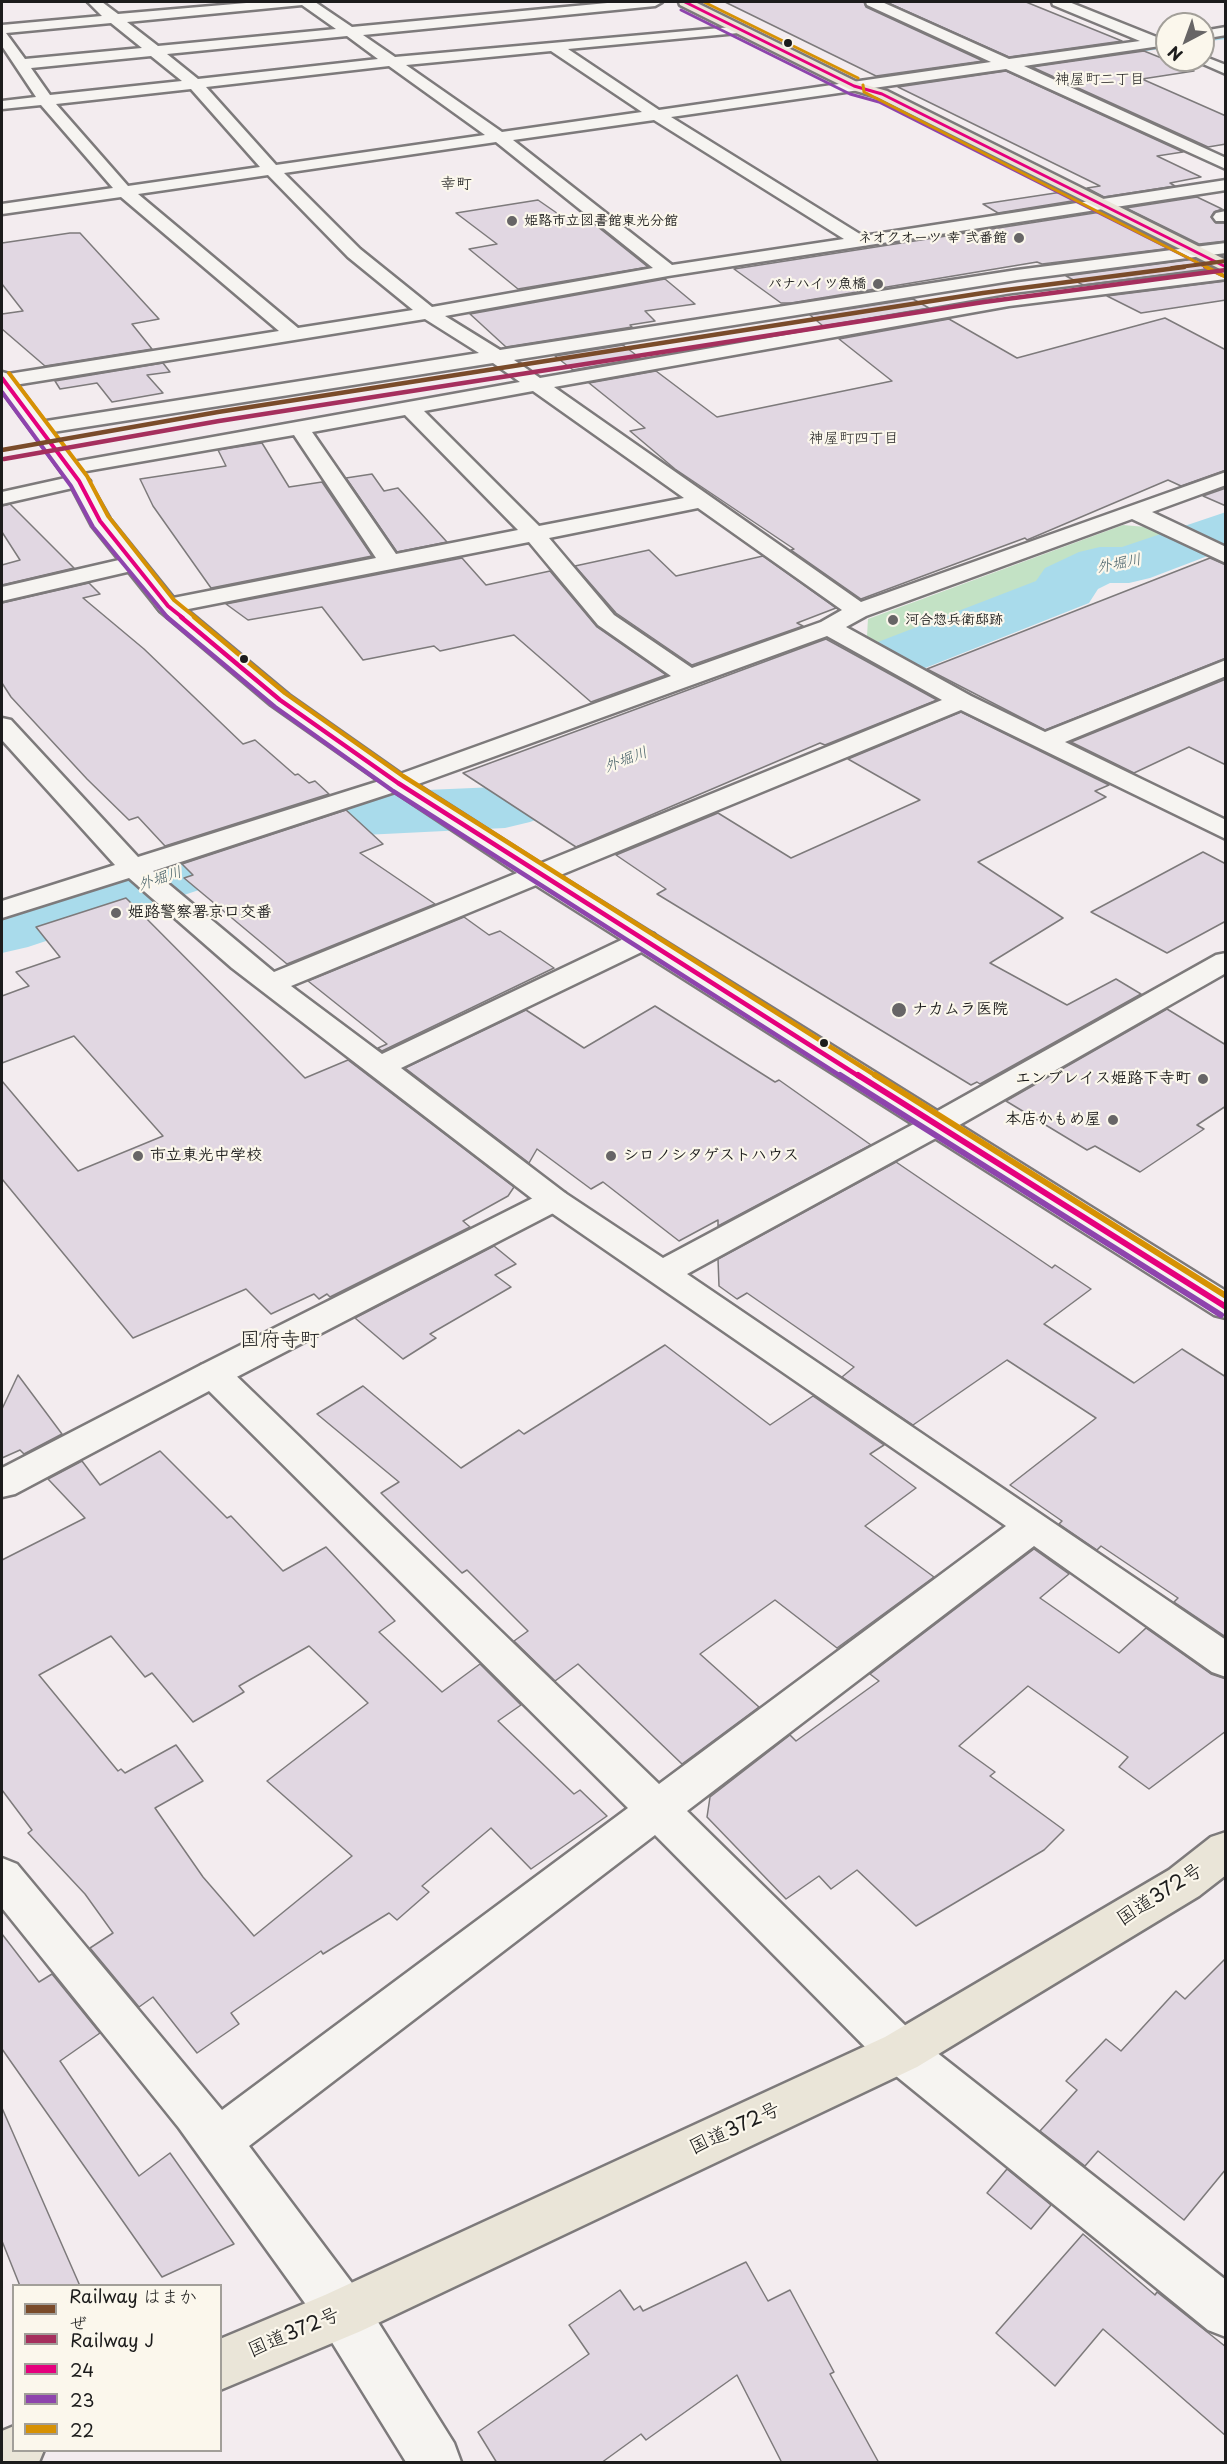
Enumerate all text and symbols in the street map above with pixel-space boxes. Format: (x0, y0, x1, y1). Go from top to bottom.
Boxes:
north arrow (1155, 12, 1215, 72)
unlabelled marker (782, 37, 794, 49)
text: N (1162, 41, 1187, 67)
district label: 神屋町二丁目 (1055, 71, 1145, 89)
district label: 幸町 (440, 175, 472, 195)
place label: 姫路市立図書館東光分館 (524, 213, 678, 229)
marker: 姫路市立図書館東光分館 (505, 214, 519, 228)
place label: ネオクオーツ 幸 弐番館 (858, 230, 1007, 246)
marker: ネオクオーツ 幸 弐番館 (1012, 231, 1026, 245)
place label: パナハイツ魚橋 (768, 276, 866, 292)
marker: パナハイツ魚橋 (871, 277, 885, 291)
district label: 神屋町四丁目 (809, 430, 899, 448)
water label: 外堀川 (1095, 551, 1143, 577)
place label: 河合惣兵衛邸跡 (905, 612, 1003, 628)
marker: 河合惣兵衛邸跡 (886, 613, 900, 627)
unlabelled marker (238, 653, 250, 665)
water label: 外堀川 (602, 744, 650, 776)
water label: 外堀川 (136, 863, 184, 895)
place label: 姫路警察署京口交番 (128, 903, 272, 923)
marker: 姫路警察署京口交番 (109, 906, 123, 920)
place label: ナカムラ医院 (912, 1000, 1008, 1020)
marker: ナカムラ医院 (890, 1001, 908, 1019)
unlabelled marker (818, 1037, 830, 1049)
place label: エンブレイス姫路下寺町 (1015, 1069, 1191, 1089)
marker: エンブレイス姫路下寺町 (1196, 1072, 1210, 1086)
place label: 本店かもめ屋 (1005, 1110, 1101, 1130)
marker: 本店かもめ屋 (1106, 1113, 1120, 1127)
place label: 市立東光中学校 (150, 1146, 262, 1166)
place label: シロノシタゲストハウス (623, 1146, 799, 1166)
marker: 市立東光中学校 (131, 1149, 145, 1163)
marker: シロノシタゲストハウス (604, 1149, 618, 1163)
district label: 国府寺町 (240, 1328, 320, 1352)
street label: 国道372号 (1113, 1858, 1207, 1932)
street label: 国道372号 (686, 2097, 784, 2161)
text: Railway はまかぜ (69, 2282, 197, 2336)
legend (12, 2284, 222, 2452)
street label: 国道372号 (244, 2303, 344, 2363)
text: Railway J (70, 2326, 154, 2353)
text: 24 (70, 2356, 94, 2383)
text: 23 (70, 2386, 94, 2413)
text: 22 (70, 2416, 94, 2443)

